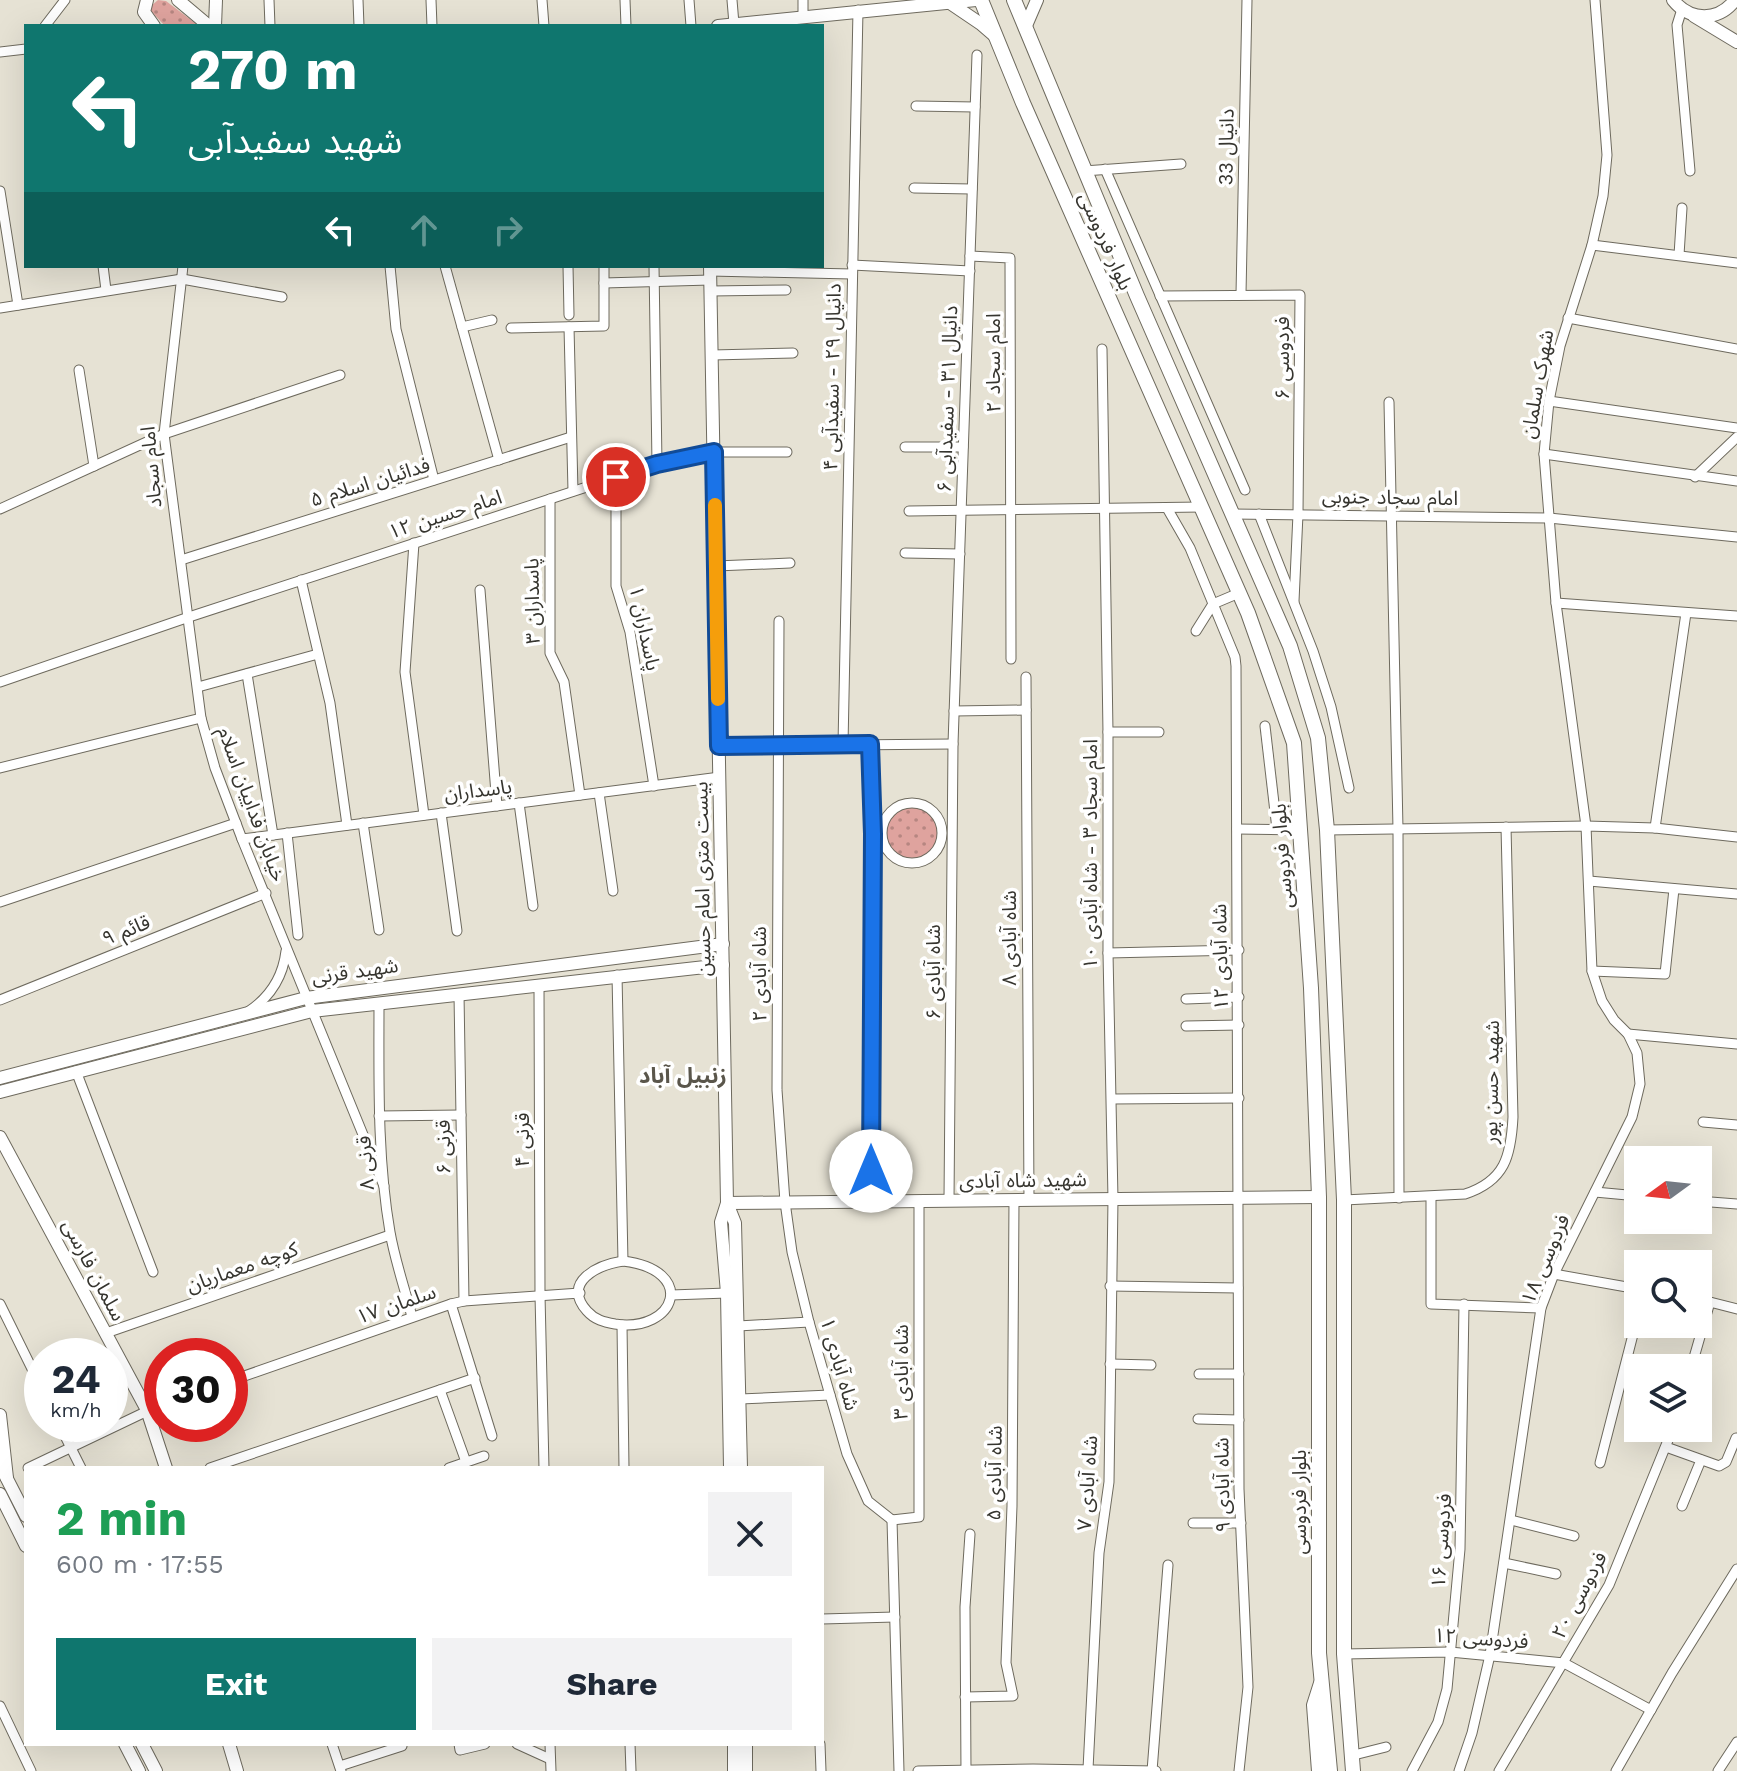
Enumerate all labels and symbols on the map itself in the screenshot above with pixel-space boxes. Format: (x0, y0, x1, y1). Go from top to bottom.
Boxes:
street label: دانیال 33 (1213, 108, 1239, 186)
street label: بلوار فردوسی (1074, 188, 1138, 294)
street label: دانیال ۲۹ - سفیدآبی ۴ (818, 283, 846, 471)
street label: دانیال ۳۱ - سفیدآبی ۶ (932, 305, 962, 493)
street label: امام سجاد ۲ (981, 313, 1008, 413)
street label: فردوسی ۶ (1270, 316, 1294, 400)
street label: شهرک سلمان (1516, 328, 1558, 440)
street label: امام سجاد (135, 425, 169, 509)
pin (582, 443, 650, 511)
street label: فدائیان اسلام ۵ (307, 452, 434, 514)
street label: امام حسین ۱۲ (385, 484, 506, 547)
street label: امام سجاد جنوبی (1322, 484, 1458, 513)
street label: پاسداران ۳ (519, 558, 546, 644)
street label: پاسداران ۱ (623, 583, 666, 673)
street label: خیابان فداییان اسلام (210, 723, 291, 886)
street label: امام سجاد ۳ - شاه آبادی ۱۰ (1078, 739, 1105, 969)
street label: پاسداران (443, 774, 513, 807)
street label: بیست متری امام حسین (688, 781, 719, 977)
street label: بلوار فردوسی (1266, 803, 1298, 909)
street label: شاه آبادی ۸ (997, 890, 1021, 986)
street label: شاه آبادی ۱۲ (1207, 903, 1233, 1011)
street label: قائم ۹ (98, 910, 155, 953)
street label: شاه آبادی ۶ (921, 924, 945, 1020)
street label: شاه آبادی ۲ (747, 926, 771, 1022)
street label: شهید قرنی (310, 953, 400, 989)
street label: شهید حسن پور (1478, 1020, 1505, 1145)
district label: زنبیل آباد (639, 1063, 727, 1089)
street label: قرنی ۴ (510, 1113, 534, 1167)
street label: قرنی ۶ (431, 1119, 455, 1175)
position arrow (829, 1129, 913, 1213)
street label: قرنی ۸ (351, 1135, 379, 1191)
north arrow (1624, 1146, 1712, 1234)
street label: شهید شاه آبادی (959, 1167, 1087, 1193)
street label: فردوسی ۱۸ (1515, 1211, 1575, 1307)
street label: سلمان فارسی (57, 1215, 131, 1325)
street label: کوچه معماریان (183, 1236, 302, 1298)
street label: سلمان ۱۷ (353, 1279, 439, 1329)
street label: شاه آبادی ۱ (815, 1315, 865, 1413)
street label: شاه آبادی ۳ (889, 1324, 913, 1420)
speed limit sign: 30 (144, 1338, 248, 1442)
street label: شاه آبادی ۵ (981, 1425, 1007, 1521)
street label: شاه آبادی ۷ (1072, 1435, 1102, 1531)
street label: شاه آبادی ۹ (1209, 1437, 1235, 1533)
street label: بلوار فردوسی (1287, 1450, 1311, 1554)
street label: فردوسی ۱۶ (1426, 1493, 1456, 1589)
street label: فردوسی ۲۰ (1546, 1547, 1612, 1643)
street label: فردوسی ۱۲ (1433, 1623, 1529, 1653)

